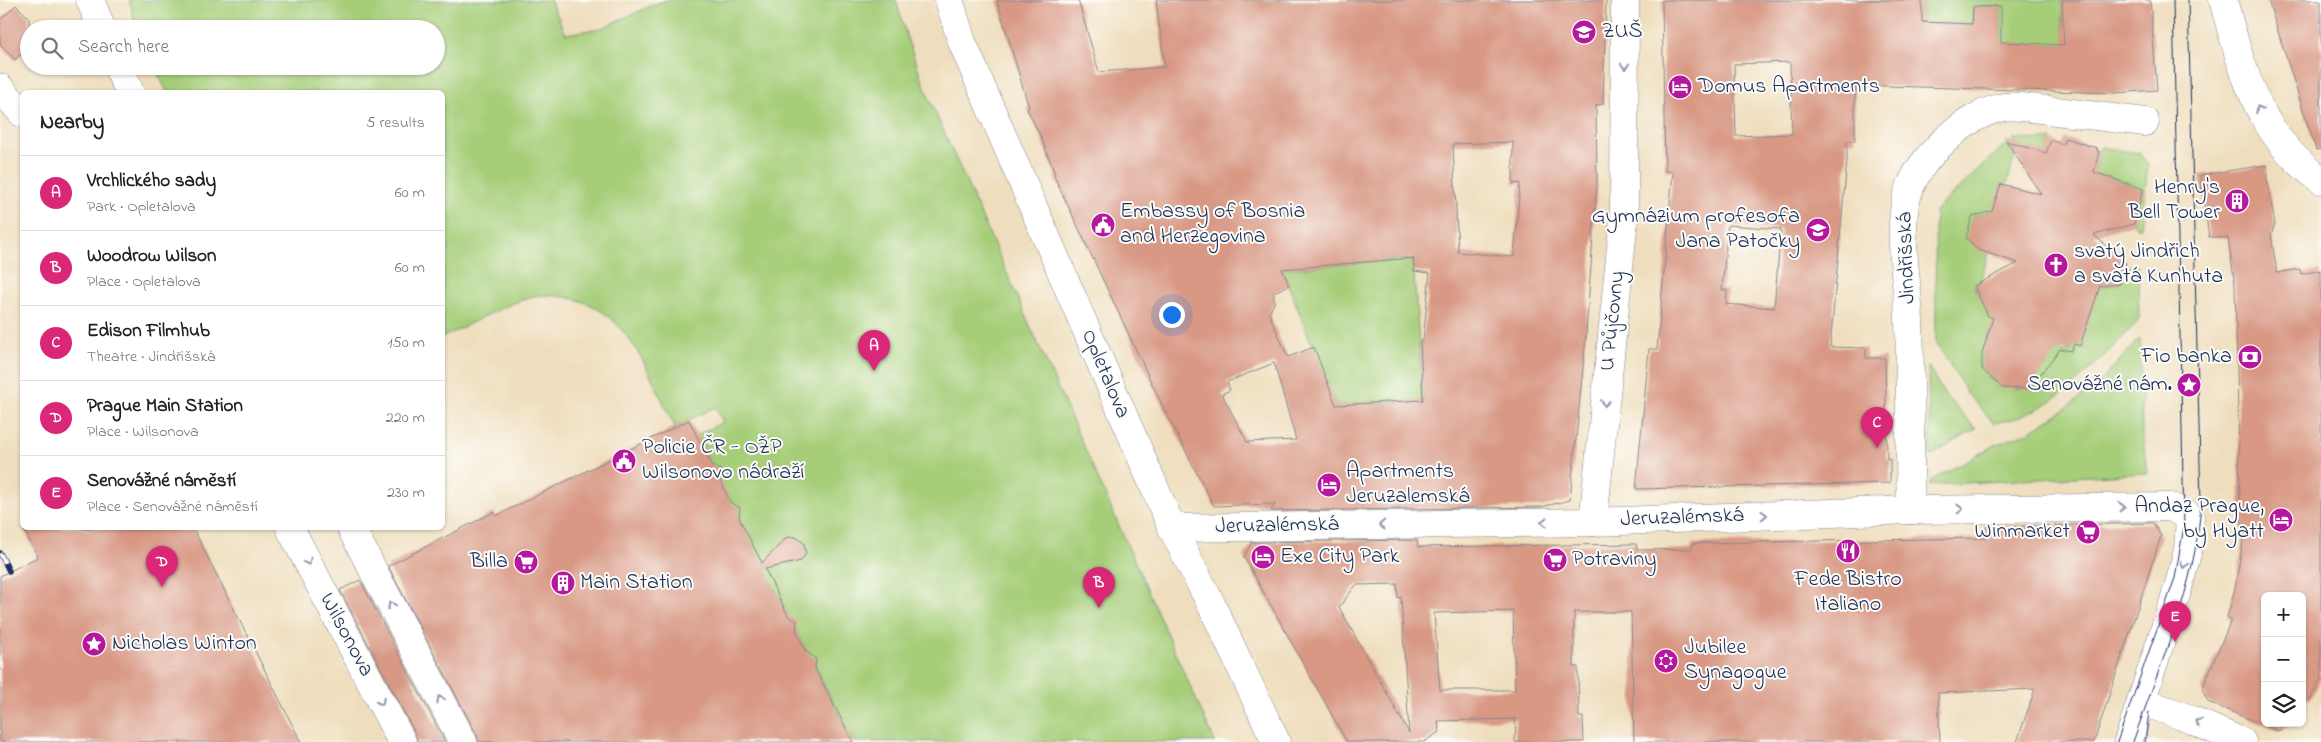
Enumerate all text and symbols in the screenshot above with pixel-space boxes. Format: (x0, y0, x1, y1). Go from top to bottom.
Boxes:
place label: ZUŠ (1602, 16, 1643, 48)
school or university icon: ZUŠ (1571, 19, 1597, 45)
search box (20, 20, 445, 75)
icon: search (38, 34, 66, 62)
text: Search here (78, 34, 169, 61)
one-way arrow (1620, 62, 1630, 70)
place label: Domus Apartments (1697, 71, 1880, 103)
hotel icon: Domus Apartments (1667, 74, 1693, 100)
one-way arrow (2255, 105, 2265, 114)
text: Nearby (40, 108, 104, 138)
text: 5 results (366, 111, 425, 135)
text: Vrchlického sady (87, 168, 216, 195)
place label: Henry's Bell Tower (2127, 172, 2220, 229)
text: A (51, 181, 61, 205)
text: 60 m (395, 181, 425, 205)
building icon: Henry's Bell Tower (2224, 188, 2250, 214)
text: Park · Opletalova (87, 195, 196, 219)
place label: Embassy of Bosnia and Herzegovina (1120, 196, 1305, 254)
place label: Gymnázium profesofa Jana Patočky (1592, 201, 1800, 259)
public building icon: Embassy of Bosnia and Herzegovina (1090, 212, 1116, 238)
street label: Jindřišská (1889, 212, 1925, 304)
school or university icon: Gymnázium profesofa Jana Patočky (1805, 217, 1831, 243)
place label: svatý Jindřich a svatá Kunhuta (2074, 236, 2223, 293)
text: Woodrow Wilson (87, 243, 216, 270)
church icon: svatý Jindřich a svatá Kunhuta (2043, 252, 2069, 278)
text: B (51, 256, 61, 280)
text: 60 m (395, 256, 425, 280)
street label: U Půjčovny (1592, 269, 1635, 373)
text: Place · Opletalova (87, 270, 201, 294)
your location (1159, 302, 1185, 328)
text: Edison Filmhub (87, 318, 210, 345)
street label: Opletalova (1072, 324, 1138, 424)
pin: A (858, 330, 890, 371)
text: C (52, 331, 60, 355)
text: 150 m (387, 331, 425, 355)
place label: Fio banka (2140, 341, 2232, 373)
bank icon: Fio banka (2237, 344, 2263, 370)
text: Theatre · Jindřišská (87, 345, 215, 369)
place label: Senovážné nám. (2027, 369, 2172, 401)
place icon: Senovážné nám. (2176, 372, 2202, 398)
text: Prague Main Station (87, 393, 243, 420)
one-way arrow (1600, 399, 1611, 407)
text: D (50, 406, 62, 430)
text: 220 m (386, 406, 425, 430)
pin: C (1861, 407, 1893, 448)
text: Place · Wilsonova (87, 420, 199, 444)
place label: Policie ČR - OŽP Wilsonovo nádraží (642, 432, 804, 489)
public building icon: Policie ČR - OŽP Wilsonovo nádraží (611, 448, 637, 474)
place label: Apartments Jeruzalemská (1346, 456, 1470, 513)
text: Senovážné náměstí (87, 468, 236, 495)
hotel icon: Apartments Jeruzalemská (1316, 472, 1342, 498)
text: E (51, 481, 61, 505)
text: 230 m (387, 481, 425, 505)
place label: Andaz Prague, by Hyatt (2134, 491, 2265, 549)
text: Place · Senovážné náměstí (87, 495, 258, 519)
street label: Jeruzalémská (1620, 500, 1744, 536)
one-way arrow (2119, 502, 2127, 513)
one-way arrow (1956, 504, 1964, 515)
hotel icon: Andaz Prague, by Hyatt (2268, 507, 2294, 533)
street label: Jeruzalémská (1215, 509, 1339, 543)
one-way arrow (1760, 510, 1768, 521)
place label: Winmarket (1974, 516, 2071, 548)
one-way arrow (1540, 517, 1548, 527)
supermarket icon: Winmarket (2075, 519, 2101, 545)
one-way arrow (1378, 520, 1386, 530)
restaurant icon: Fede Bistro Italiano (1835, 538, 1861, 564)
place label: Exe City Park (1280, 541, 1400, 574)
hotel icon: Exe City Park (1250, 544, 1276, 570)
place label: Potraviny (1572, 544, 1656, 577)
pin: D (146, 546, 178, 587)
place label: Billa (469, 546, 508, 578)
supermarket icon: Potraviny (1542, 547, 1568, 573)
supermarket icon: Billa (513, 549, 539, 575)
one-way arrow (302, 557, 312, 566)
one-way arrow (2179, 561, 2190, 569)
place label: Fede Bistro Italiano (1793, 564, 1902, 621)
place label: Main Station (580, 567, 693, 599)
pin: B (1083, 567, 1115, 608)
building icon: Main Station (550, 570, 576, 596)
street label: Wilsonova (310, 587, 382, 683)
map controls (2261, 592, 2306, 727)
button: + (2261, 592, 2306, 637)
one-way arrow (387, 601, 397, 610)
pin: E (2159, 601, 2191, 642)
place label: Nicholas Winton (112, 628, 257, 660)
place icon: Nicholas Winton (81, 631, 107, 657)
place label: Jubilee Synagogue (1684, 632, 1787, 690)
button: − (2261, 637, 2306, 682)
synagogue icon: Jubilee Synagogue (1653, 648, 1679, 674)
button: layers (2261, 682, 2306, 727)
one-way arrow (436, 695, 446, 704)
one-way arrow (375, 697, 385, 706)
one-way arrow (2194, 718, 2203, 728)

